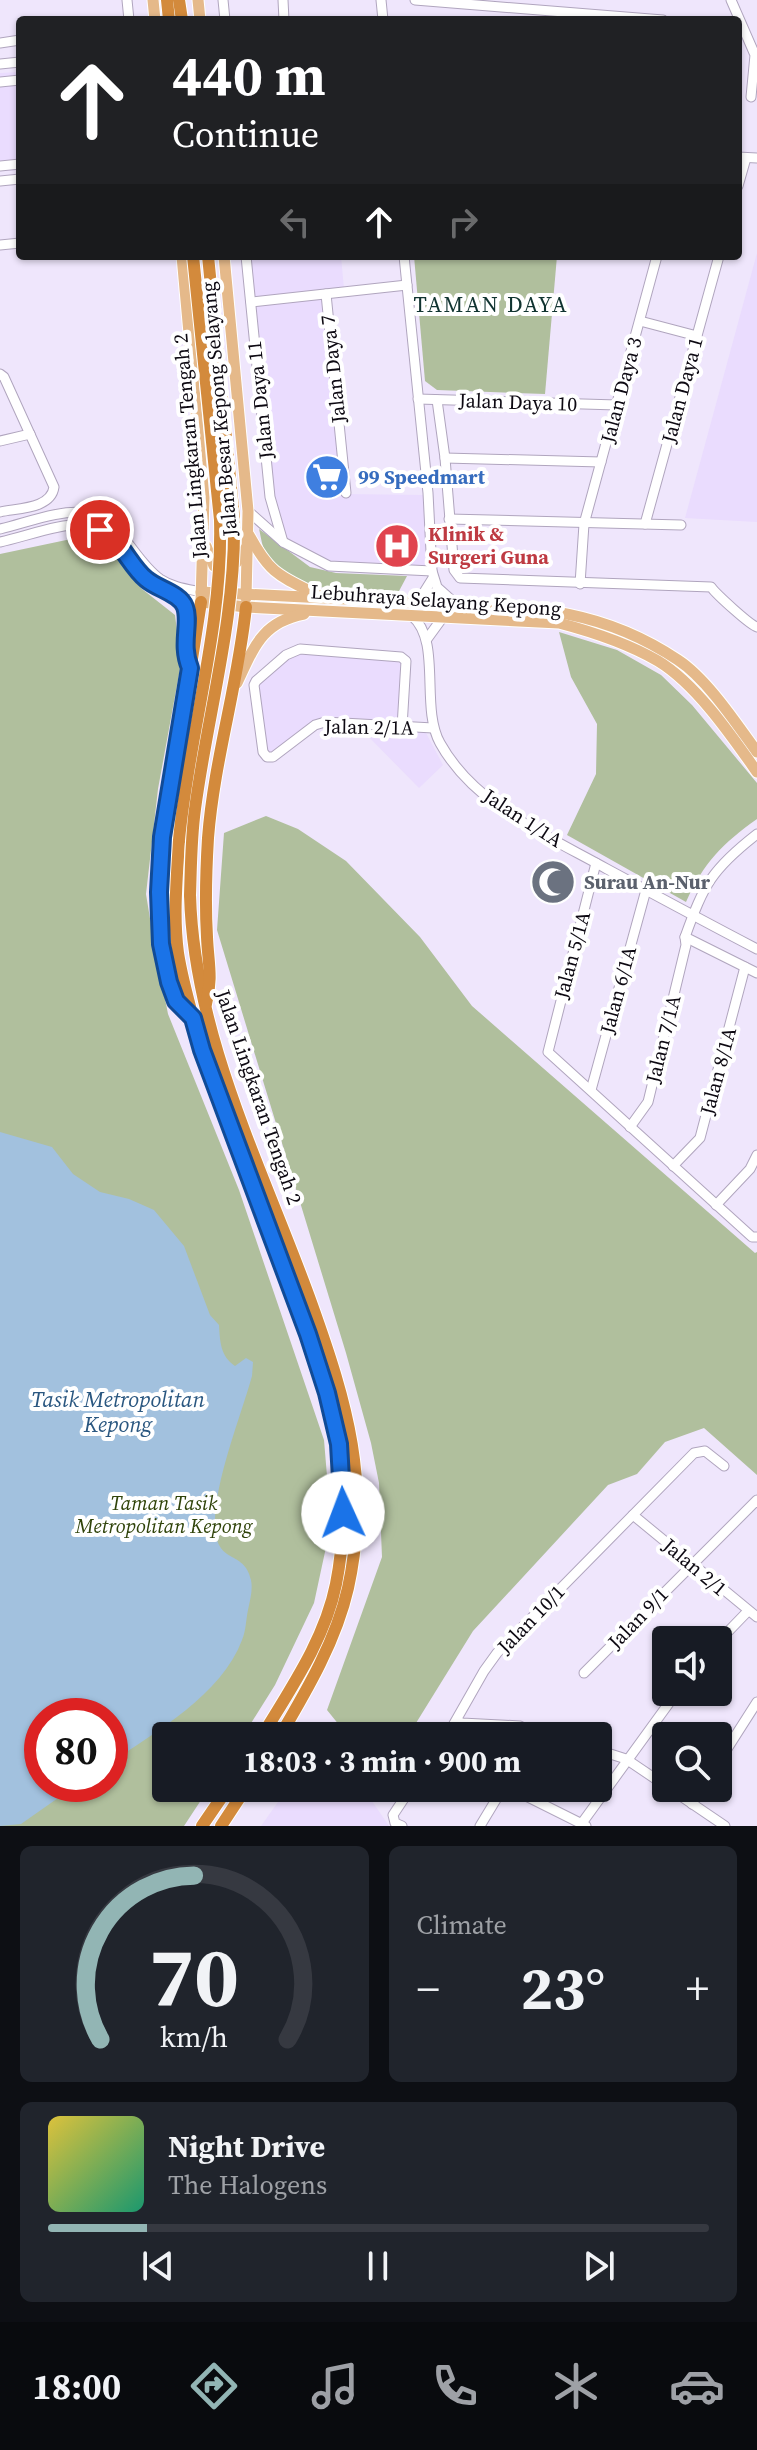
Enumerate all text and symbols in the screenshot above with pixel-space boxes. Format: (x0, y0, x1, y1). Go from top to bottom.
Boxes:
text: 440 m (172, 37, 326, 114)
icon: ahead (40, 48, 144, 152)
text: Continue (172, 110, 319, 159)
icon: left (273, 200, 317, 244)
icon: ahead (357, 200, 401, 244)
icon: right (441, 200, 485, 244)
street label: Jalan Besar Kepong Selayang (194, 280, 244, 539)
district label: TAMAN DAYA (413, 289, 569, 319)
street label: Jalan Daya 7 (313, 313, 353, 426)
street label: Jalan Lingkaran Tengah 2 (166, 332, 214, 561)
street label: Jalan Daya 3 (593, 334, 649, 447)
street label: Jalan Daya 1 (654, 334, 710, 447)
street label: Jalan Daya 11 (240, 340, 280, 461)
street label: Jalan Daya 10 (457, 386, 578, 418)
supermarket icon: 99 Speedmart (303, 453, 351, 501)
place label: 99 Speedmart (358, 463, 486, 491)
pin (66, 496, 134, 564)
icon: arrive (78, 508, 122, 552)
place label: Klinik & Surgeri Guna (428, 520, 549, 571)
hospital icon: Klinik & Surgeri Guna (373, 522, 421, 570)
street label: Lebuhraya Selayang Kepong (310, 577, 562, 623)
street label: Jalan 2/1A (323, 712, 415, 742)
street label: Jalan 1/1A (477, 781, 569, 855)
mosque icon: Surau An-Nur (529, 858, 577, 906)
place label: Surau An-Nur (584, 868, 711, 896)
street label: Jalan 5/1A (547, 907, 597, 1003)
street label: Jalan 6/1A (593, 942, 643, 1038)
street label: Jalan Lingkaran Tengah 2 (209, 985, 309, 1208)
street label: Jalan 7/1A (638, 991, 688, 1087)
street label: Jalan 8/1A (693, 1023, 743, 1119)
water label: Tasik Metropolitan Kepong (31, 1384, 205, 1439)
position arrow (301, 1471, 385, 1555)
park label: Taman Tasik Metropolitan Kepong (75, 1489, 254, 1540)
street label: Jalan 2/1 (656, 1531, 733, 1602)
street label: Jalan 10/1 (490, 1578, 571, 1661)
street label: Jalan 9/1 (601, 1581, 675, 1656)
map controls (652, 1626, 732, 1802)
button: sound (652, 1626, 732, 1706)
speed limit sign: 80 (24, 1698, 128, 1802)
button: search (652, 1722, 732, 1802)
text: 18:03 · 3 min · 900 m (243, 1741, 521, 1782)
text: Climate (417, 1907, 507, 1943)
text: 70 (149, 1920, 239, 2034)
text: 23° (520, 1947, 605, 2029)
text: − (417, 1958, 440, 2019)
text: + (686, 1958, 709, 2019)
text: km/h (160, 2017, 228, 2057)
text: Night Drive (168, 2126, 325, 2167)
text: The Halogens (168, 2167, 327, 2203)
icon: previous (136, 2244, 180, 2288)
icon: pause (356, 2244, 400, 2288)
icon: next (577, 2244, 621, 2288)
icon: directions (186, 2358, 242, 2414)
icon: music (307, 2358, 363, 2414)
icon: phone (427, 2358, 483, 2414)
icon: climate (548, 2358, 604, 2414)
icon: car (669, 2358, 725, 2414)
text: 18:00 (32, 2362, 121, 2411)

